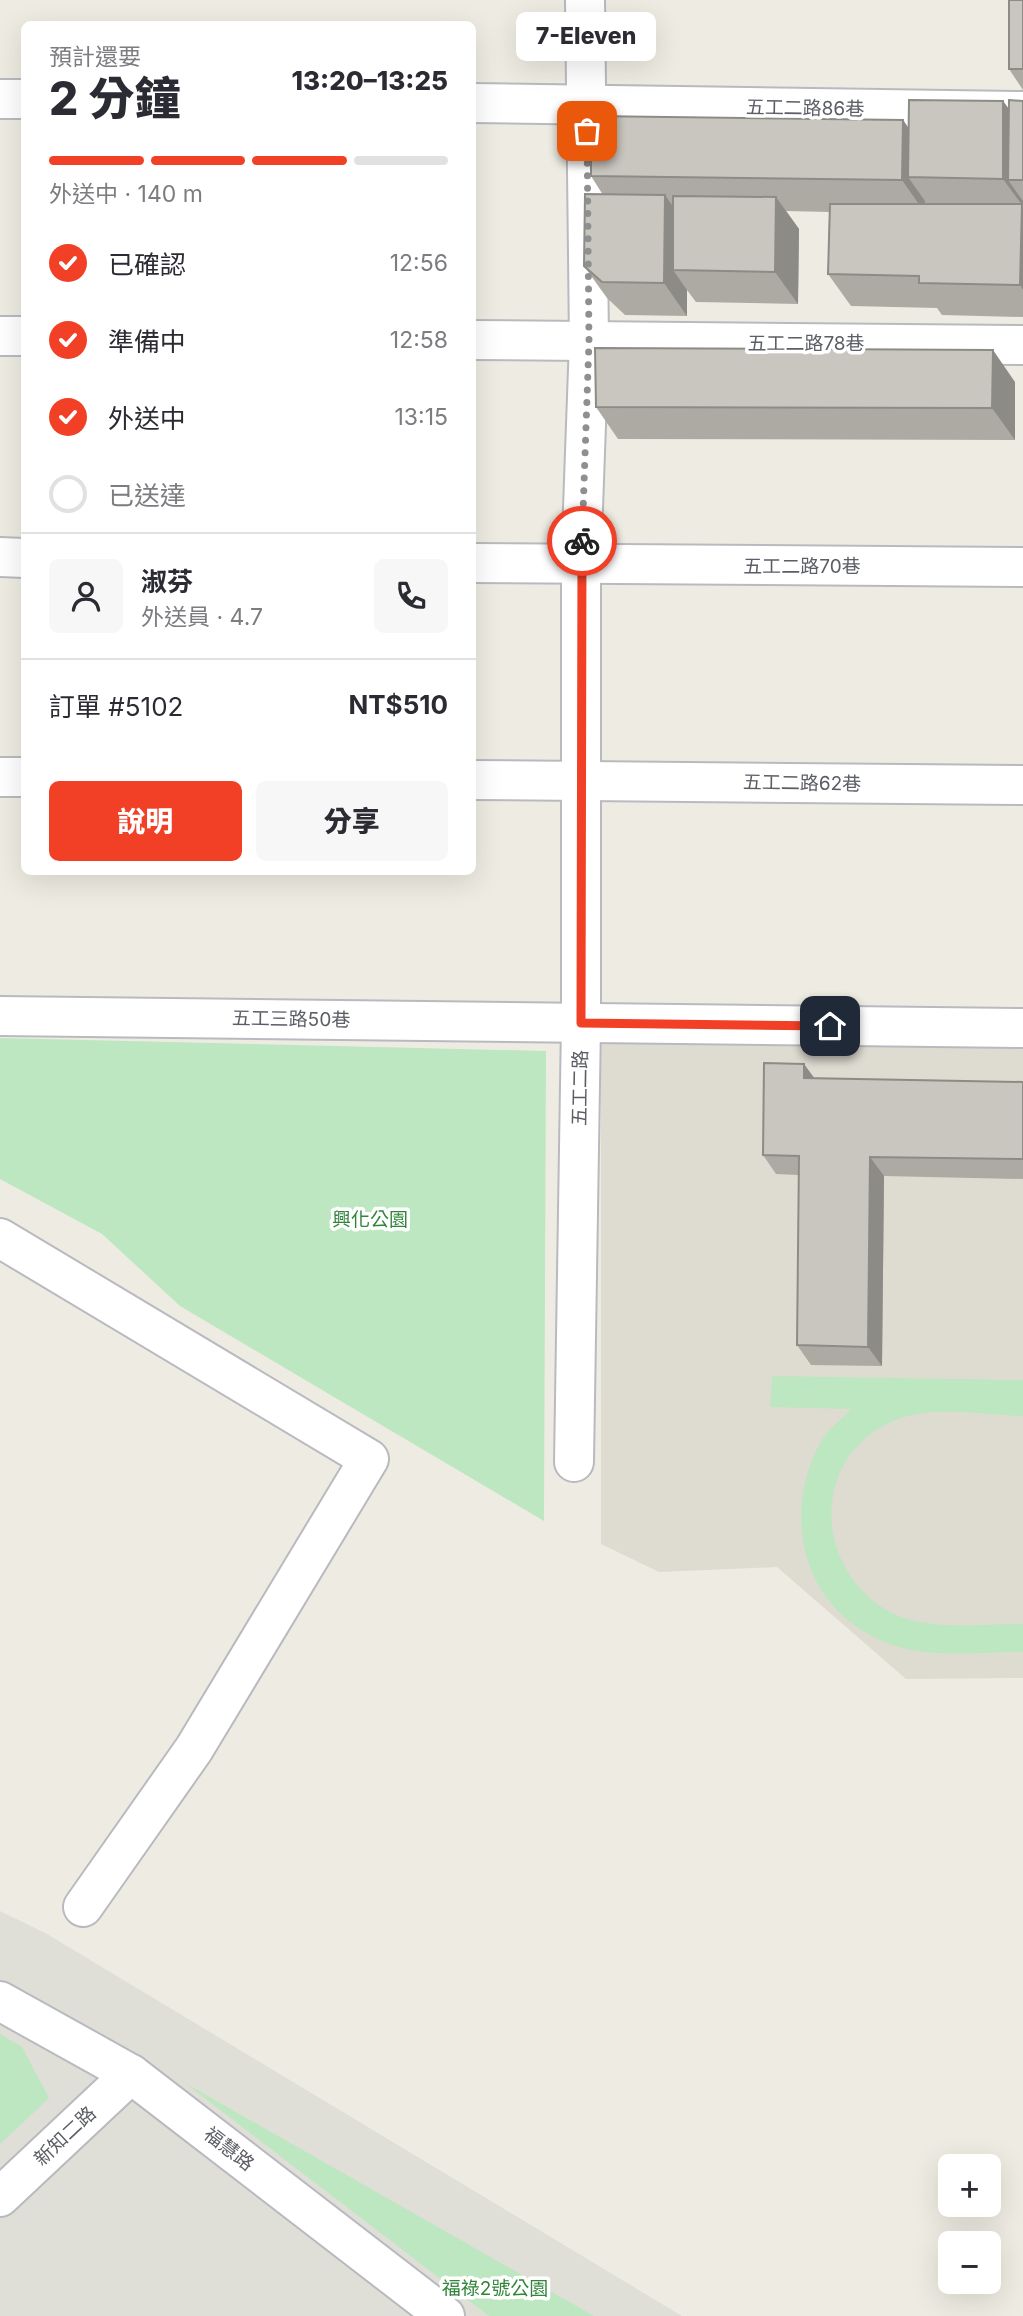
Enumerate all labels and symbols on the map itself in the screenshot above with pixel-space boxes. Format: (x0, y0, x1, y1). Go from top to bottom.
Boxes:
callout: 7-Eleven (517, 12, 657, 61)
street label: 五工二路86巷 (746, 95, 864, 121)
pin (557, 101, 617, 161)
street label: 五工二路78巷 (747, 332, 865, 355)
courier (547, 506, 617, 576)
street label: 五工二路70巷 (743, 555, 861, 578)
street label: 五工二路62巷 (743, 770, 861, 796)
pin (800, 996, 860, 1056)
street label: 五工三路50巷 (232, 1006, 350, 1032)
street label: 五工二路 (568, 1050, 592, 1126)
park label: 興化公園 (332, 1208, 408, 1231)
street label: 新知二路 (29, 2102, 101, 2170)
street label: 福慧路 (199, 2122, 259, 2176)
park label: 福祿2號公園 (442, 2277, 548, 2300)

